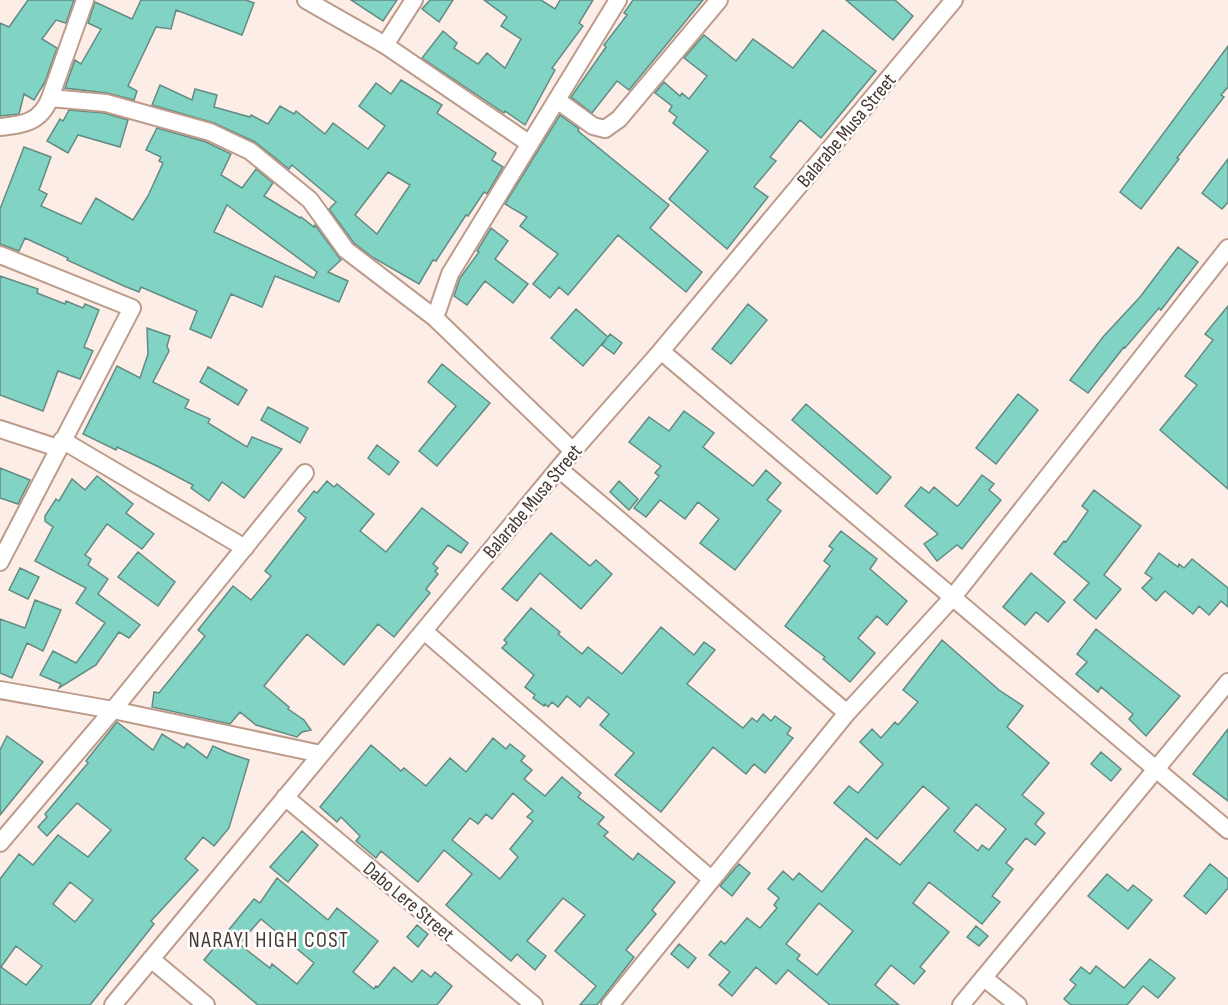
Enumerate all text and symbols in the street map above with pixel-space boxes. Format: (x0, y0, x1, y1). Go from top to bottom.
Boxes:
street label: Balarabe Musa Street (792, 69, 901, 192)
street label: Balarabe Musa Street (478, 440, 587, 563)
street label: Dabo Lere Street (358, 857, 459, 947)
district label: NARAYI HIGH COST (189, 927, 349, 954)

